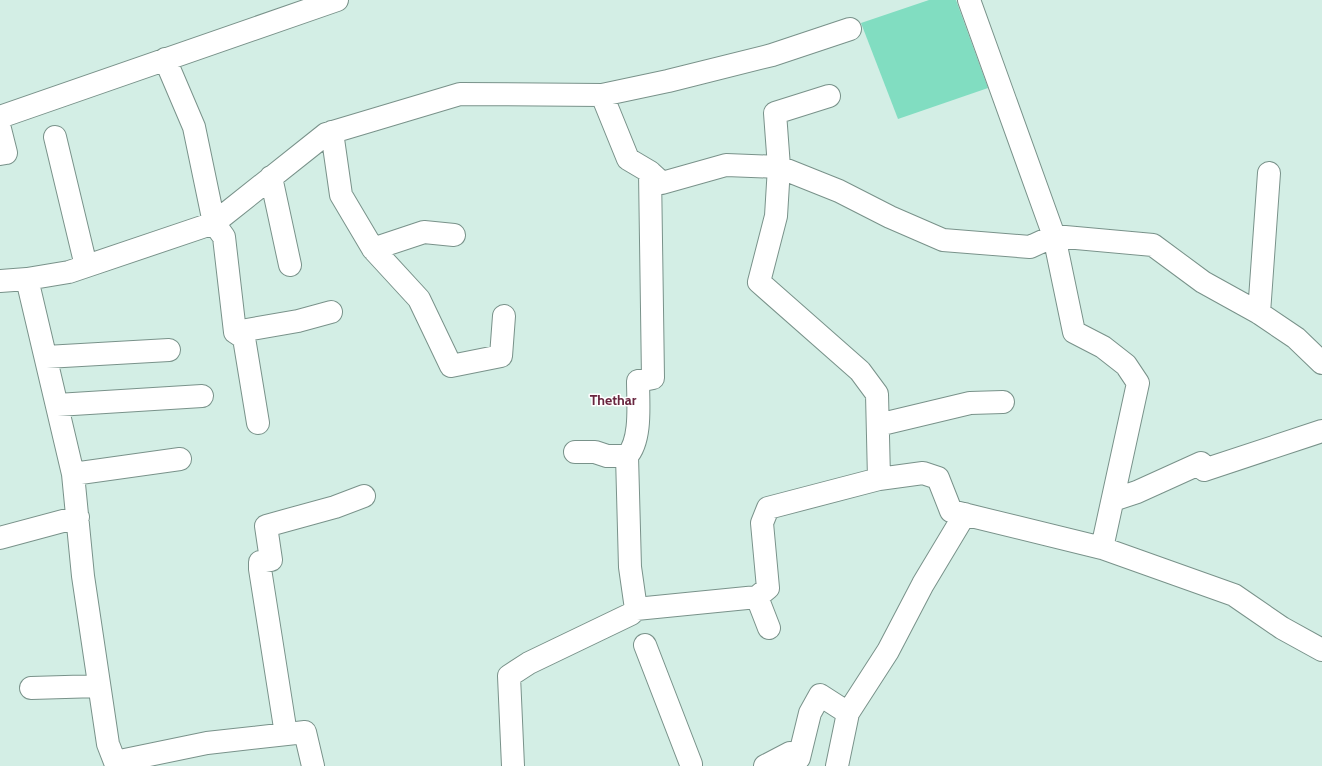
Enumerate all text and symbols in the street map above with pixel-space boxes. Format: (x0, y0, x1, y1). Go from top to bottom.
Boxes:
district label: Thethar (590, 391, 637, 409)

